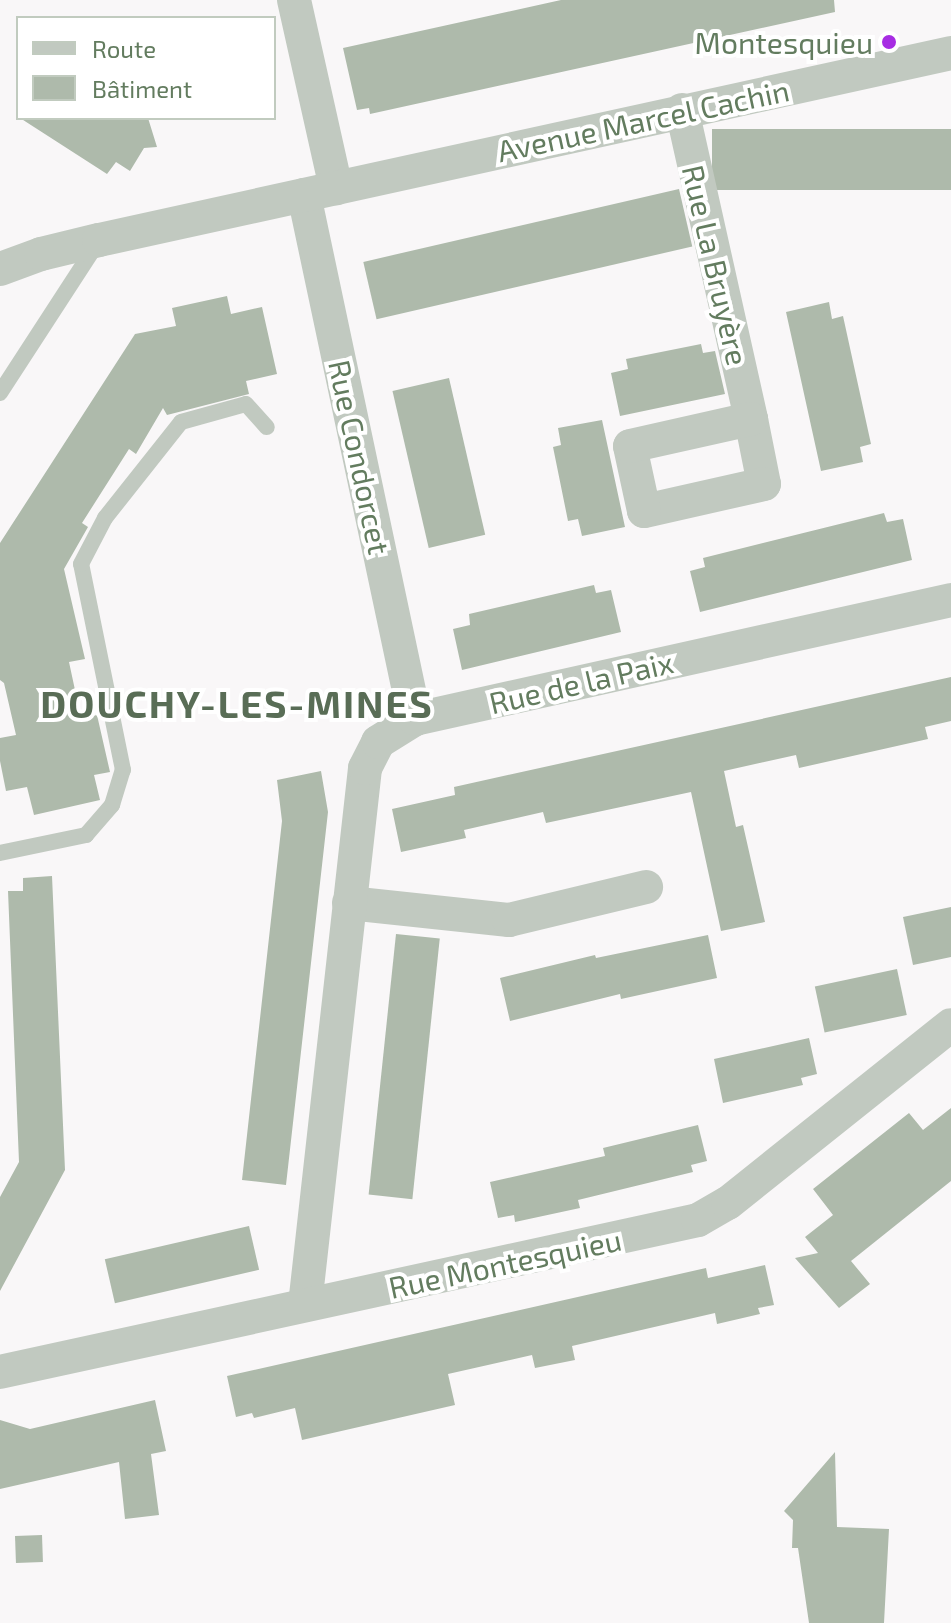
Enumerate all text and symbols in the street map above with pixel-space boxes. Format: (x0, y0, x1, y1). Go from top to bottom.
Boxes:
legend (16, 16, 276, 120)
place label: Montesquieu (695, 24, 873, 60)
marker: Montesquieu (880, 33, 898, 51)
text: Route (92, 34, 156, 63)
street label: Avenue Marcel Cachin (493, 71, 793, 169)
text: Bâtiment (92, 74, 192, 103)
street label: Rue La Bruyère (675, 161, 757, 369)
street label: Rue Condorcet (322, 356, 398, 558)
street label: Rue de la Paix (485, 643, 677, 721)
district label: DOUCHY-LES-MINES (40, 681, 434, 727)
street label: Rue Montesquieu (385, 1221, 625, 1305)

